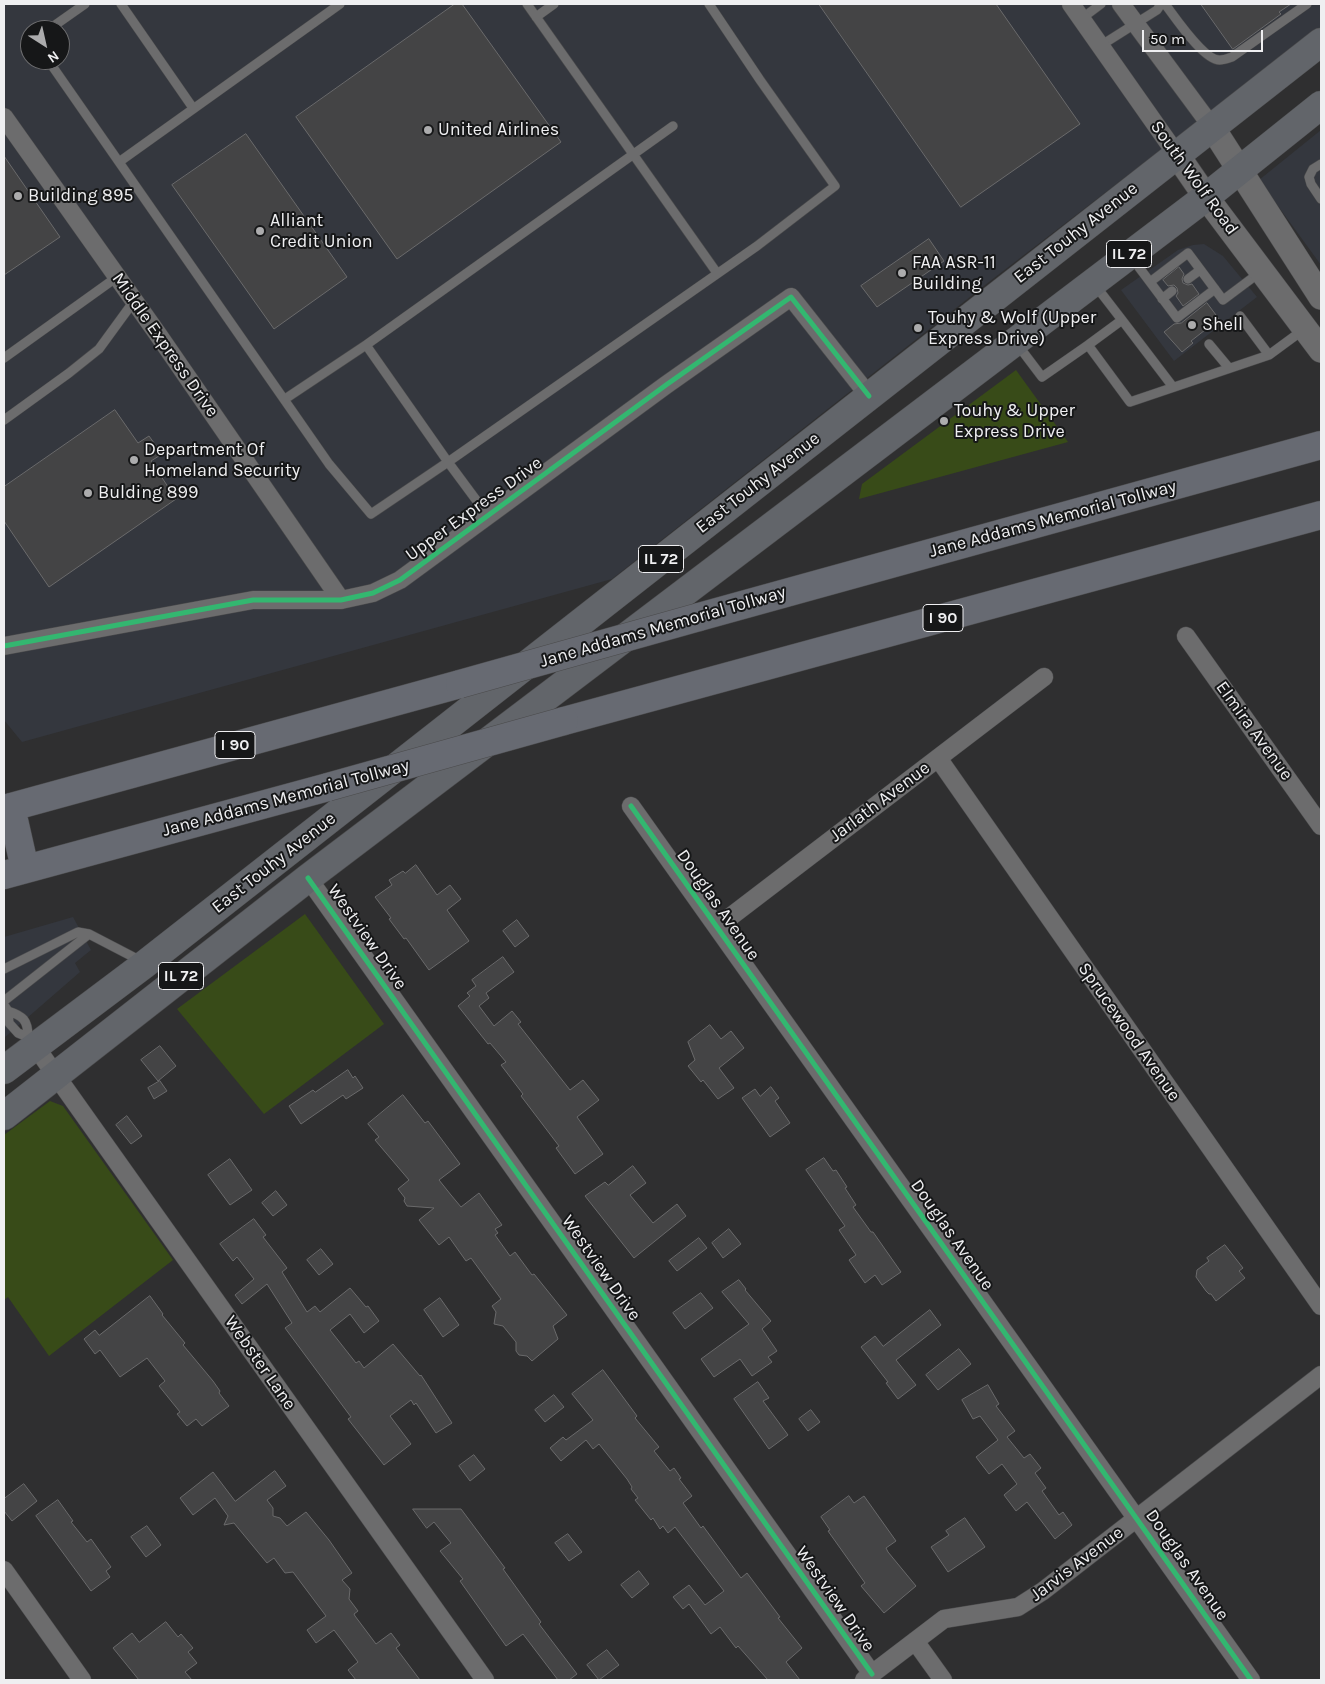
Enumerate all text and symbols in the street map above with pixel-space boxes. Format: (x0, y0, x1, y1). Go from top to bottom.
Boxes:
north arrow (20, 20, 70, 70)
scale bar (1145, 20, 1266, 52)
text: 50 m (1150, 30, 1185, 48)
text: N (44, 47, 62, 67)
street label: South Wolf Road (1145, 117, 1243, 239)
place label: United Airlines (438, 119, 559, 141)
marker: United Airlines (422, 124, 434, 136)
street label: East Touhy Avenue (1010, 178, 1142, 288)
place label: Building 895 (28, 185, 133, 207)
marker: Building 895 (12, 190, 24, 202)
place label: Alliant Credit Union (270, 210, 373, 252)
marker: Alliant Credit Union (254, 225, 266, 237)
road number: IL 72 (1106, 240, 1152, 268)
place label: FAA ASR-11 Building (912, 252, 996, 294)
marker: FAA ASR-11 Building (896, 267, 908, 279)
street label: Middle Express Drive (107, 269, 223, 421)
place label: Touhy & Wolf (Upper Express Drive) (928, 307, 1096, 350)
place label: Shell (1202, 314, 1243, 336)
marker: Shell (1186, 319, 1198, 331)
marker: Touhy & Wolf (Upper Express Drive) (912, 322, 924, 334)
place label: Touhy & Upper Express Drive (954, 400, 1075, 442)
marker: Touhy & Upper Express Drive (938, 415, 950, 427)
street label: East Touhy Avenue (692, 428, 824, 538)
place label: Department Of Homeland Security (144, 439, 300, 482)
street label: Upper Express Drive (401, 452, 547, 566)
marker: Department Of Homeland Security (128, 454, 140, 466)
street label: Jane Addams Memorial Tollway (927, 476, 1179, 562)
place label: Bulding 899 (98, 482, 198, 504)
marker: Bulding 899 (82, 487, 94, 499)
road number: IL 72 (638, 546, 684, 572)
street label: Jane Addams Memorial Tollway (538, 582, 788, 672)
road number: I 90 (923, 604, 963, 632)
street label: Elmira Avenue (1211, 677, 1297, 785)
road number: I 90 (215, 732, 255, 758)
street label: Jane Addams Memorial Tollway (160, 755, 412, 841)
street label: Jarlath Avenue (826, 757, 934, 847)
street label: East Touhy Avenue (208, 808, 340, 918)
street label: Douglas Avenue (672, 845, 764, 965)
street label: Westview Drive (323, 880, 411, 994)
street label: Sprucewood Avenue (1073, 959, 1185, 1105)
road number: IL 72 (158, 962, 204, 989)
street label: Douglas Avenue (906, 1175, 998, 1295)
street label: Westview Drive (557, 1211, 645, 1325)
street label: Webster Lane (220, 1312, 300, 1414)
street label: Douglas Avenue (1141, 1505, 1233, 1625)
street label: Jarvis Avenue (1026, 1522, 1128, 1606)
street label: Westview Drive (791, 1542, 879, 1656)

